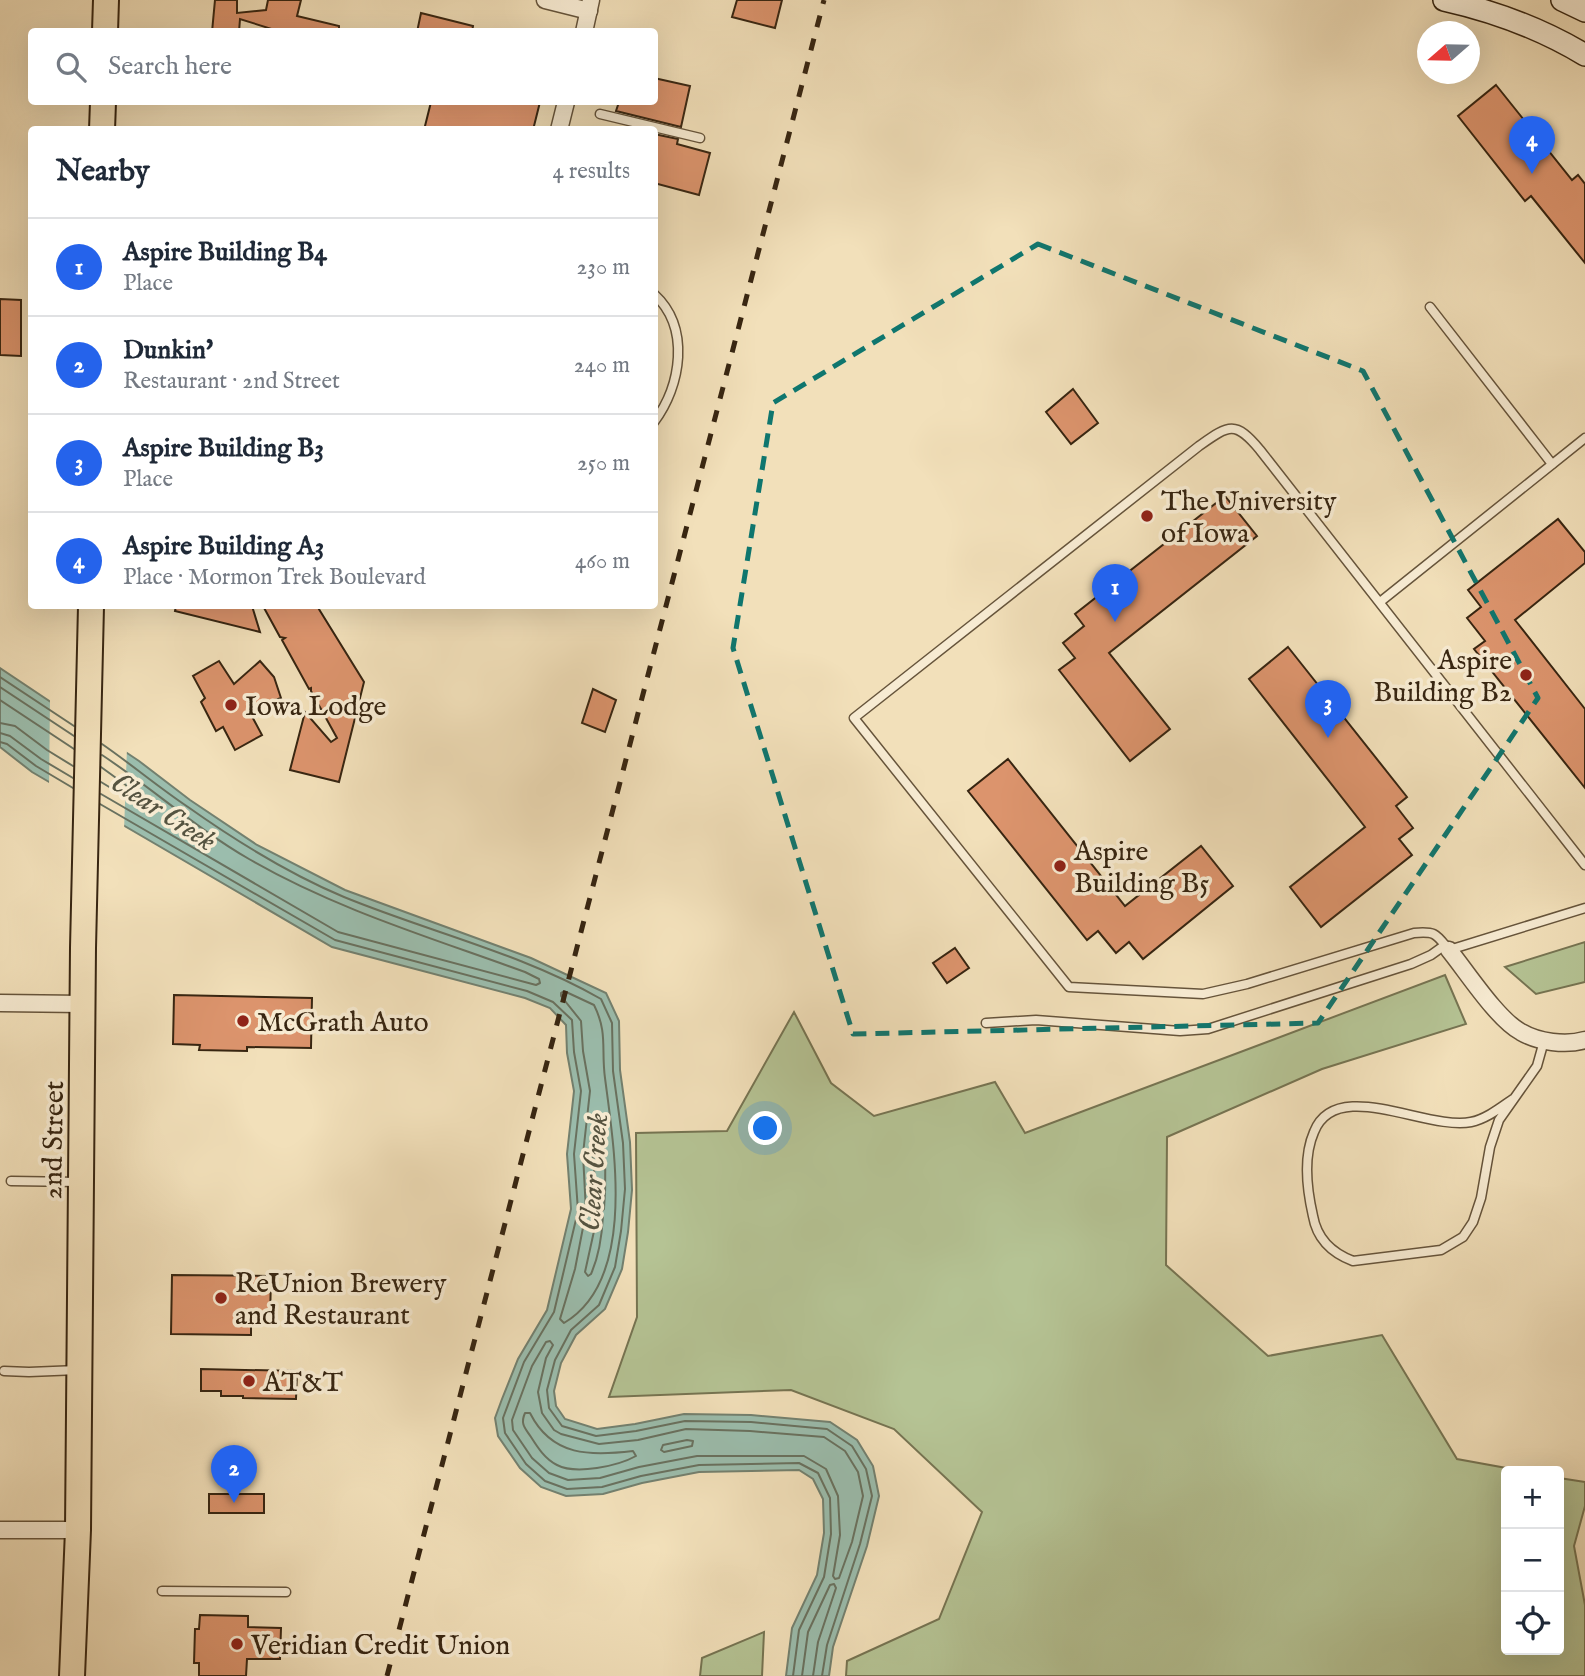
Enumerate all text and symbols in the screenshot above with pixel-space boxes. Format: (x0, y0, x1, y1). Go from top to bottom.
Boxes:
north arrow (1417, 21, 1480, 84)
search box (28, 28, 658, 105)
icon: search (52, 48, 90, 86)
text: Search here (108, 50, 232, 83)
pin: 4 (1509, 116, 1555, 174)
text: Nearby (56, 153, 149, 191)
text: 4 results (552, 157, 630, 186)
text: Aspire Building B4 (123, 236, 327, 269)
text: 1 (75, 253, 83, 282)
text: 230 m (577, 253, 630, 282)
text: Place (123, 269, 173, 298)
text: Dunkin' (123, 334, 213, 367)
text: 2 (74, 351, 84, 380)
text: 240 m (574, 351, 630, 380)
text: Restaurant · 2nd Street (123, 367, 340, 396)
text: Aspire Building B3 (123, 432, 324, 465)
text: 3 (75, 449, 83, 478)
text: 250 m (577, 449, 630, 478)
text: Place (123, 465, 173, 494)
place label: The University of Iowa (1161, 485, 1337, 552)
marker: The University of Iowa (1139, 508, 1155, 524)
text: Aspire Building A3 (123, 530, 324, 563)
text: 4 (73, 547, 85, 576)
text: 460 m (575, 547, 630, 576)
text: Place · Mormon Trek Boulevard (123, 563, 426, 592)
pin: 1 (1092, 564, 1138, 622)
place label: Aspire Building B2 (1374, 644, 1512, 711)
marker: Aspire Building B2 (1518, 667, 1534, 683)
pin: 3 (1305, 680, 1351, 738)
place label: Iowa Lodge (245, 690, 386, 725)
marker: Iowa Lodge (223, 697, 239, 713)
water label: Clear Creek (103, 765, 223, 861)
place label: Aspire Building B5 (1073, 835, 1209, 902)
marker: Aspire Building B5 (1052, 858, 1068, 874)
place label: McGrath Auto (257, 1006, 429, 1041)
marker: McGrath Auto (235, 1013, 251, 1029)
street label: 2nd Street (36, 1080, 73, 1200)
your location (748, 1111, 782, 1145)
water label: Clear Creek (572, 1112, 618, 1232)
place label: ReUnion Brewery and Restaurant (235, 1267, 447, 1334)
marker: ReUnion Brewery and Restaurant (213, 1290, 229, 1306)
place label: AT&T (262, 1366, 344, 1401)
marker: AT&T (241, 1373, 257, 1389)
pin: 2 (211, 1445, 257, 1503)
map controls (1501, 1466, 1564, 1655)
button: + (1501, 1466, 1564, 1529)
button: − (1501, 1529, 1564, 1592)
button: locate (1501, 1592, 1564, 1655)
place label: Veridian Credit Union (250, 1629, 510, 1664)
marker: Veridian Credit Union (229, 1636, 245, 1652)

